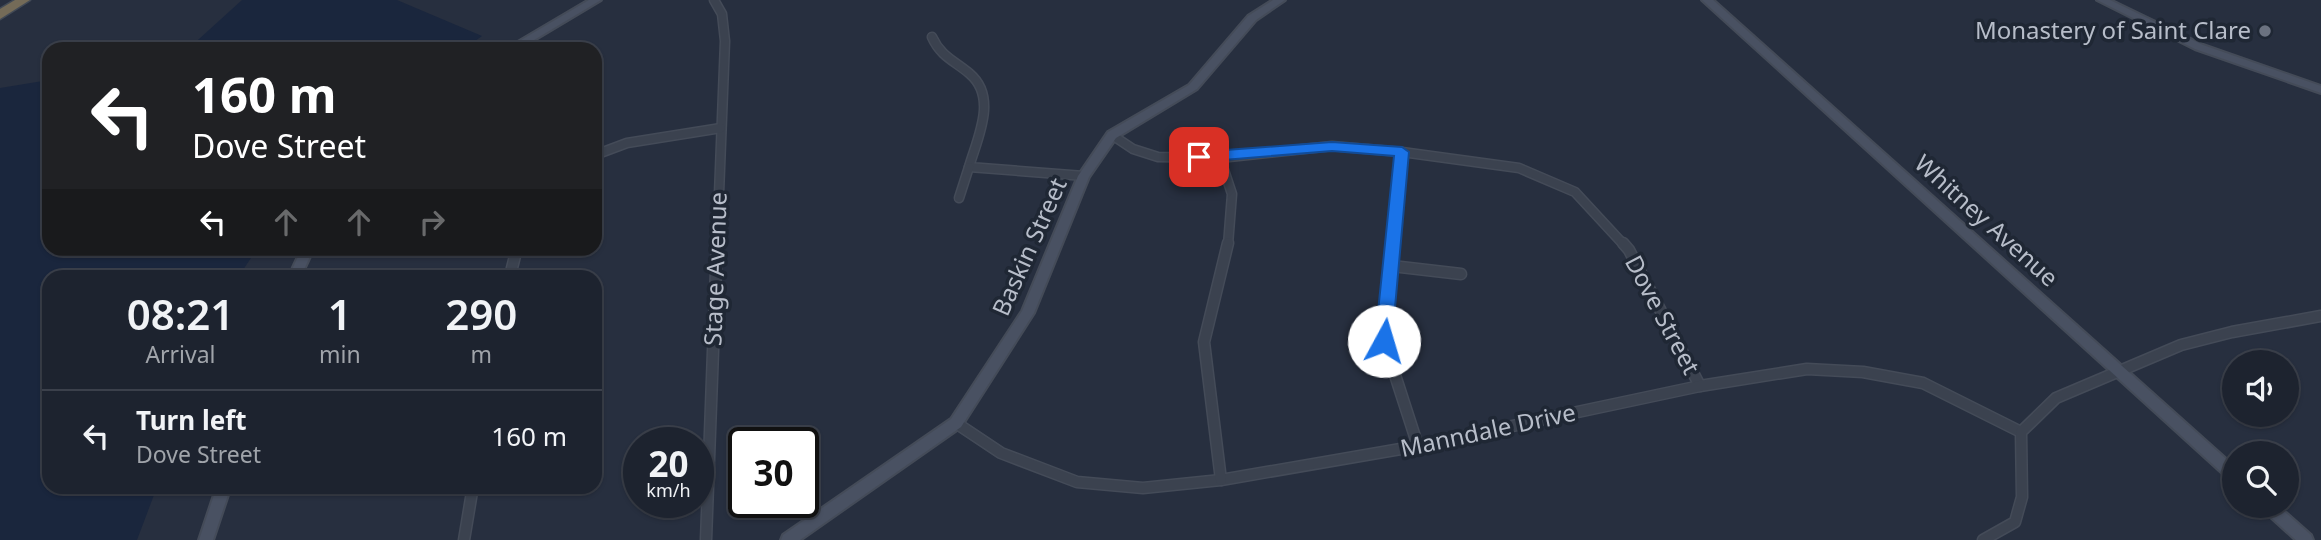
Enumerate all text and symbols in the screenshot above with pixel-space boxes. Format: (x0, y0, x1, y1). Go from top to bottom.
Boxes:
place label: Monastery of Saint Clare (1975, 13, 2251, 46)
marker: Monastery of Saint Clare (2257, 23, 2273, 39)
text: 160 m (192, 61, 337, 127)
icon: left (77, 70, 168, 161)
text: Dove Street (192, 124, 366, 167)
pin (1169, 127, 1229, 187)
icon: arrive (1180, 138, 1218, 176)
street label: Whitney Avenue (1908, 147, 2066, 293)
street label: Baskin Street (984, 172, 1074, 321)
street label: Stage Avenue (695, 191, 734, 347)
icon: left (194, 203, 232, 241)
icon: ahead (267, 203, 305, 241)
icon: ahead (340, 203, 378, 241)
icon: right (413, 203, 451, 241)
street label: Dove Street (1618, 249, 1709, 380)
text: 08:21 (127, 285, 234, 342)
text: 1 (328, 285, 352, 342)
text: 290 (445, 285, 517, 342)
position arrow (1347, 304, 1421, 378)
text: Arrival (145, 338, 216, 370)
text: min (319, 338, 361, 370)
text: m (471, 338, 492, 370)
map controls (2222, 350, 2299, 518)
button: sound (2222, 350, 2299, 427)
street label: Manndale Drive (1397, 395, 1578, 464)
text: Turn left (136, 402, 247, 438)
icon: left (77, 417, 115, 455)
text: 160 m (491, 418, 567, 454)
speed limit sign: 30 (728, 427, 819, 518)
text: Dove Street (136, 438, 261, 470)
text: 20 (648, 440, 689, 487)
button: search (2222, 441, 2299, 518)
text: km/h (646, 478, 691, 502)

